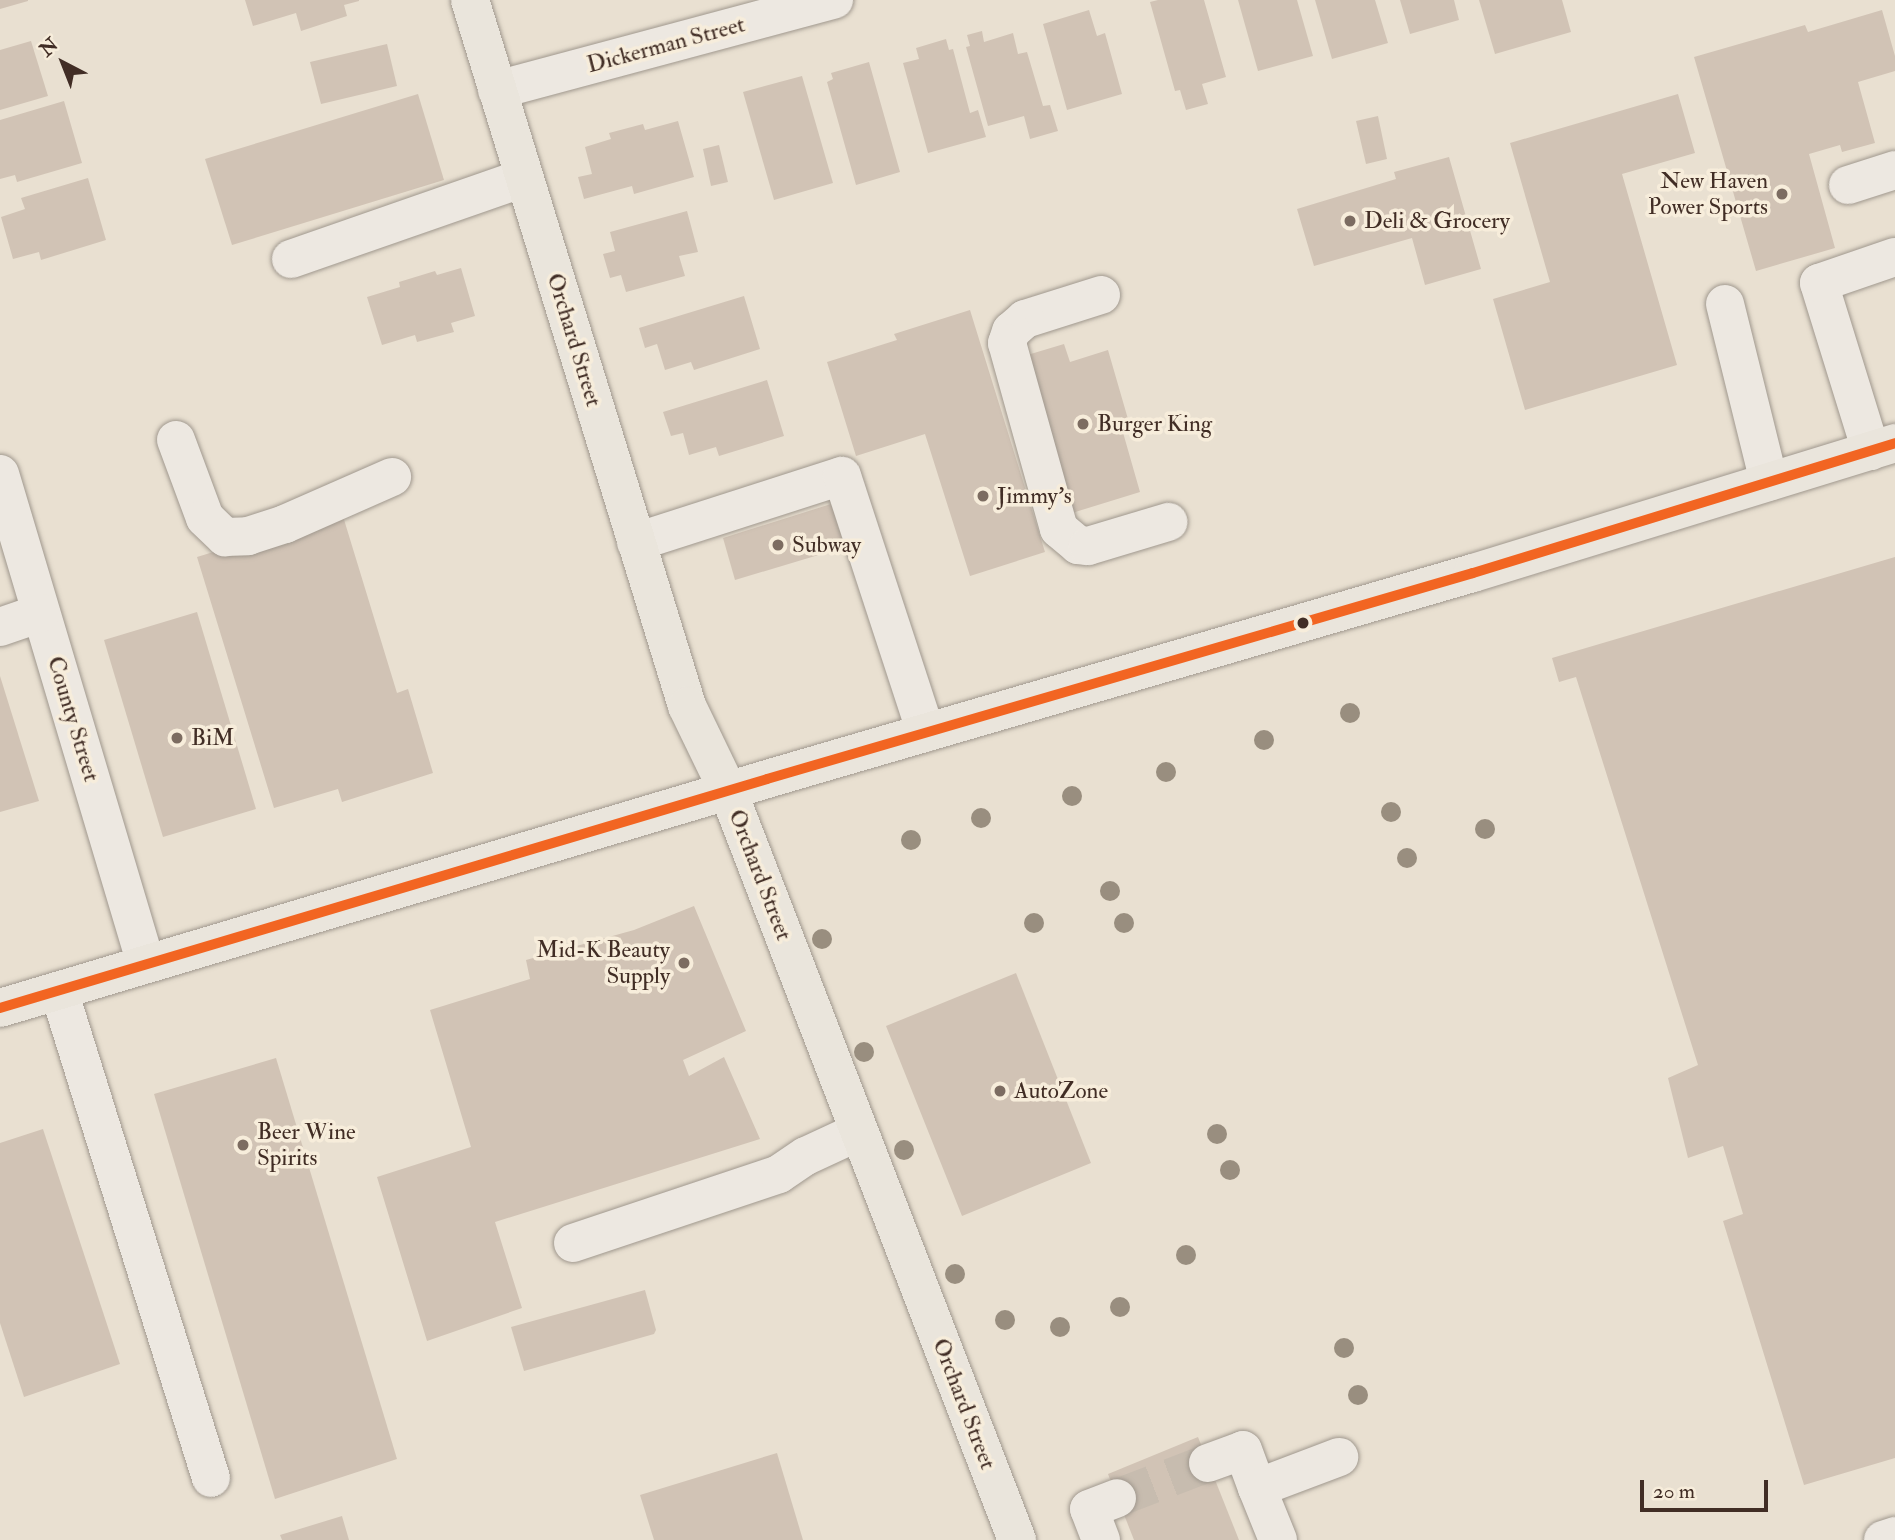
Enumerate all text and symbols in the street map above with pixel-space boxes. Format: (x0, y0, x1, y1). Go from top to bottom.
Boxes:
street label: Dickerman Street (584, 11, 748, 79)
north arrow (28, 28, 98, 98)
text: N (35, 33, 63, 62)
place label: New Haven Power Sports (1648, 167, 1768, 221)
marker: New Haven Power Sports (1774, 186, 1790, 202)
place label: Deli & Grocery (1364, 207, 1510, 235)
marker: Deli & Grocery (1342, 213, 1358, 229)
street label: Orchard Street (541, 270, 607, 410)
place label: Burger King (1097, 410, 1212, 438)
marker: Burger King (1075, 416, 1091, 432)
place label: Jimmy's (997, 482, 1072, 510)
marker: Jimmy's (975, 488, 991, 504)
place label: Subway (792, 531, 861, 559)
marker: Subway (770, 537, 786, 553)
unlabelled marker (1296, 616, 1310, 630)
street label: County Street (41, 653, 105, 785)
place label: BiM (191, 724, 234, 752)
marker: BiM (169, 730, 185, 746)
street label: Orchard Street (722, 806, 798, 944)
place label: Mid-K Beauty Supply (536, 936, 670, 990)
marker: Mid-K Beauty Supply (676, 955, 692, 971)
place label: AutoZone (1014, 1077, 1108, 1105)
marker: AutoZone (992, 1083, 1008, 1099)
place label: Beer Wine Spirits (257, 1118, 356, 1172)
marker: Beer Wine Spirits (235, 1137, 251, 1153)
street label: Orchard Street (926, 1335, 1002, 1473)
scale bar (1643, 1466, 1771, 1510)
text: 20 m (1653, 1478, 1695, 1505)

